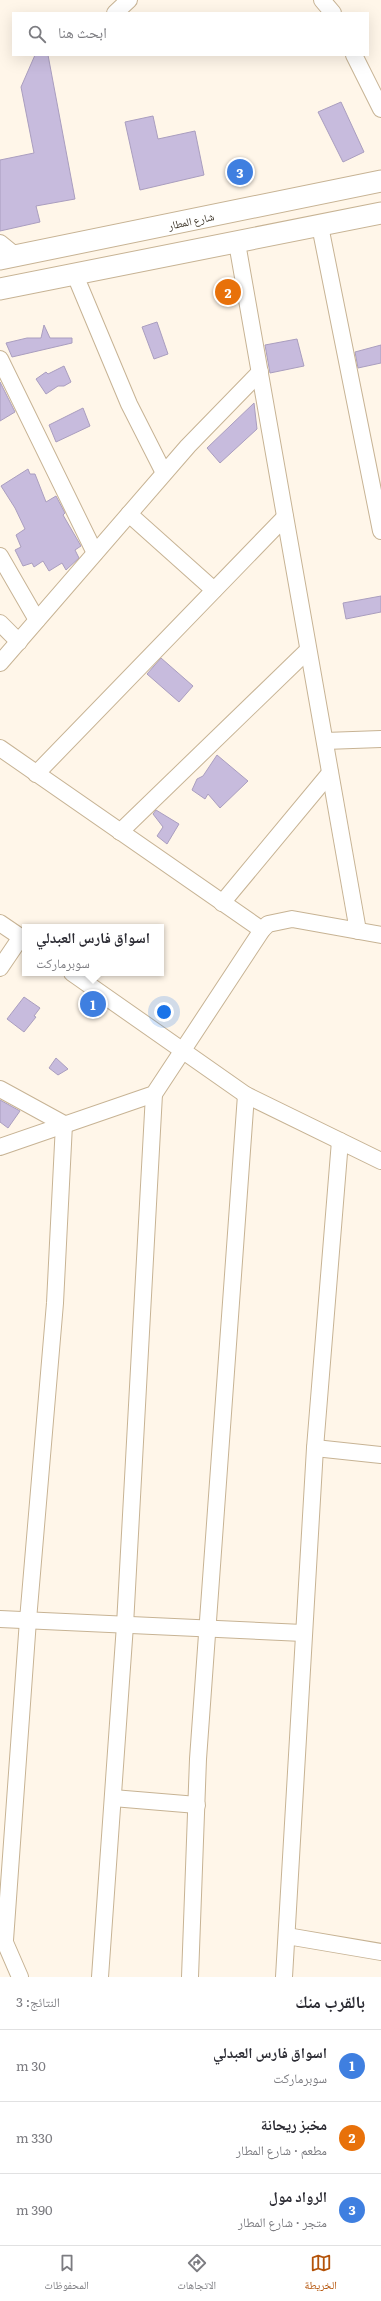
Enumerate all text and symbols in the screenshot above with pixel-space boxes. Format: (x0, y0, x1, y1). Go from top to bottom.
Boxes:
search box (12, 12, 369, 56)
text: ابحث هنا (58, 20, 107, 43)
icon: search (26, 23, 48, 45)
pin: 3 (227, 157, 253, 187)
street label: شارع المطار (166, 207, 215, 233)
pin: 2 (215, 277, 241, 307)
popup (22, 924, 164, 976)
text: اسواق فارس العبدلي (36, 925, 150, 948)
text: سوبرماركت (36, 953, 90, 972)
pin: 1 (80, 989, 106, 1019)
your location (154, 1002, 174, 1022)
text: بالقرب منك (295, 1988, 365, 2013)
text: النتائج: 3 (16, 1992, 60, 2011)
text: اسواق فارس العبدلي (213, 2040, 327, 2063)
text: 30 m (16, 2056, 46, 2075)
text: 1 (349, 2056, 355, 2075)
text: سوبرماركت (273, 2068, 327, 2087)
text: مخبز ريحانة (261, 2112, 327, 2135)
text: 330 m (16, 2128, 52, 2147)
text: 2 (349, 2128, 356, 2147)
text: مطعم · شارع المطار (236, 2140, 327, 2159)
text: الرواد مول (269, 2184, 327, 2207)
text: 390 m (16, 2200, 53, 2219)
text: 3 (348, 2200, 356, 2219)
text: متجر · شارع المطار (238, 2212, 327, 2231)
tab: المحفوظات (44, 2252, 89, 2296)
tab: الاتجاهات (177, 2252, 216, 2296)
tab: الخريطة (304, 2252, 337, 2296)

